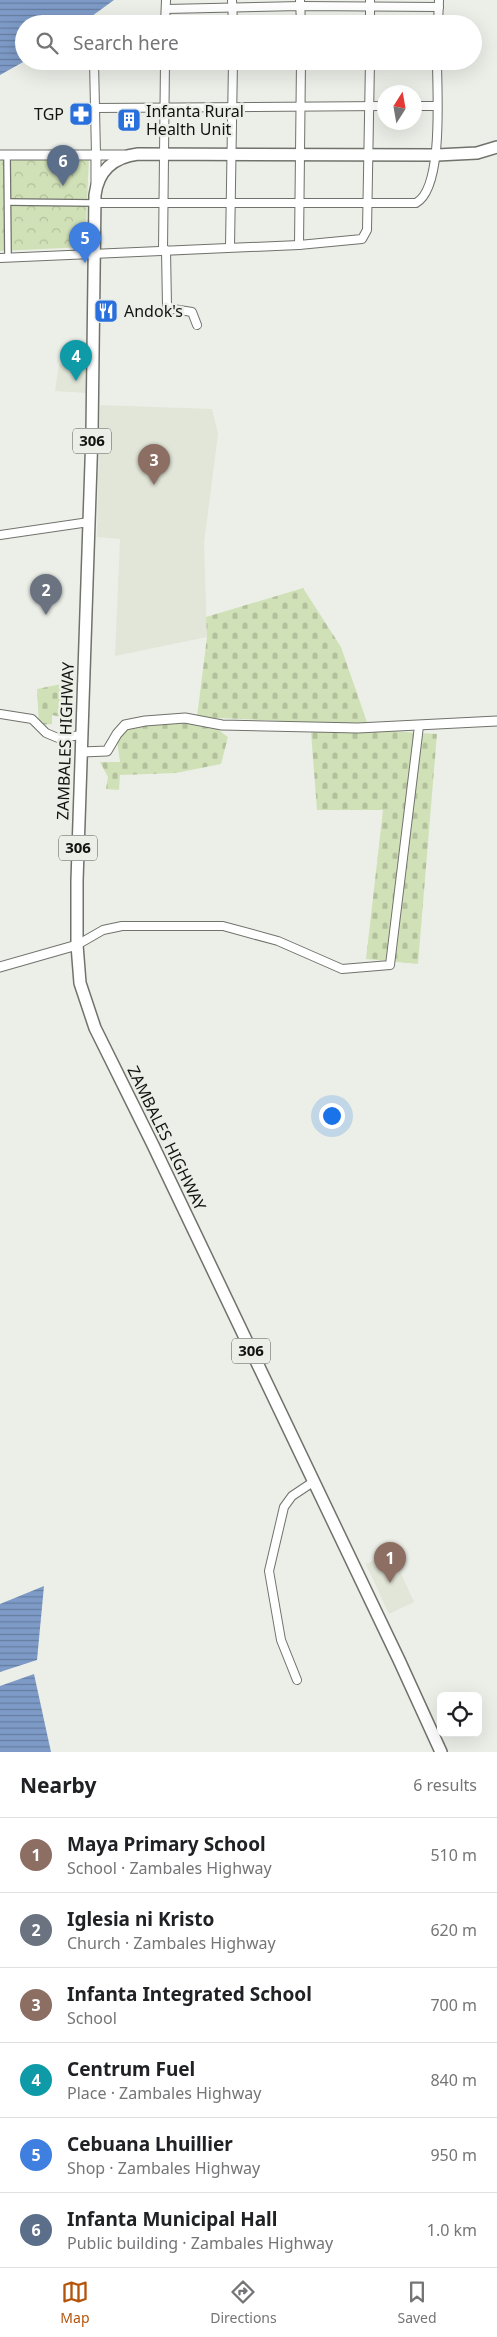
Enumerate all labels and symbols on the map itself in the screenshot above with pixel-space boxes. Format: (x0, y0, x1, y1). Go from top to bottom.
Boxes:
north arrow (377, 85, 422, 130)
place label: Infanta Rural Health Unit (146, 100, 244, 140)
pharmacy icon: TGP (68, 101, 94, 127)
place label: TGP (34, 103, 64, 125)
building icon: Infanta Rural Health Unit (116, 107, 142, 133)
pin: 6 (47, 145, 79, 186)
pin: 5 (69, 222, 101, 263)
restaurant icon: Andok's (93, 298, 119, 324)
place label: Andok's (124, 300, 183, 322)
pin: 4 (60, 340, 92, 381)
road number: 306 (73, 428, 111, 454)
pin: 3 (138, 444, 170, 485)
pin: 2 (30, 574, 62, 615)
street label: ZAMBALES HIGHWAY (51, 661, 79, 820)
road number: 306 (59, 836, 97, 860)
street label: ZAMBALES HIGHWAY (122, 1062, 212, 1215)
your location (319, 1103, 345, 1129)
road number: 306 (232, 1338, 270, 1364)
pin: 1 (374, 1542, 406, 1583)

